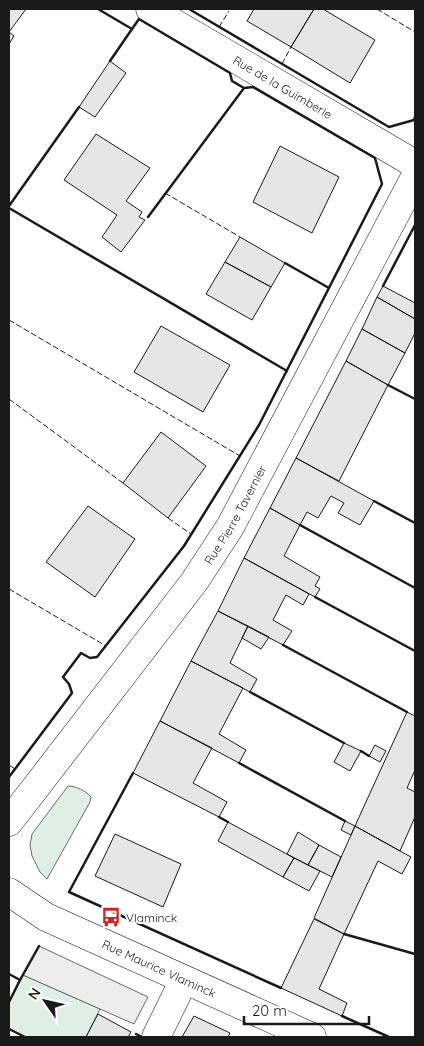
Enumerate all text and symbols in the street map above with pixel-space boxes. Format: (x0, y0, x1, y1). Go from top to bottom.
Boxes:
street label: Rue de la Guimberie (231, 52, 335, 122)
street label: Rue Pierre Tavernier (200, 462, 269, 567)
bus stop icon: Vlaminck (100, 906, 122, 928)
place label: Vlaminck (126, 910, 177, 925)
street label: Rue Maurice Vlaminck (100, 936, 219, 1000)
north arrow (20, 976, 70, 1026)
text: N (24, 984, 45, 1003)
scale bar (244, 994, 369, 1026)
text: 20 m (252, 1001, 287, 1020)

